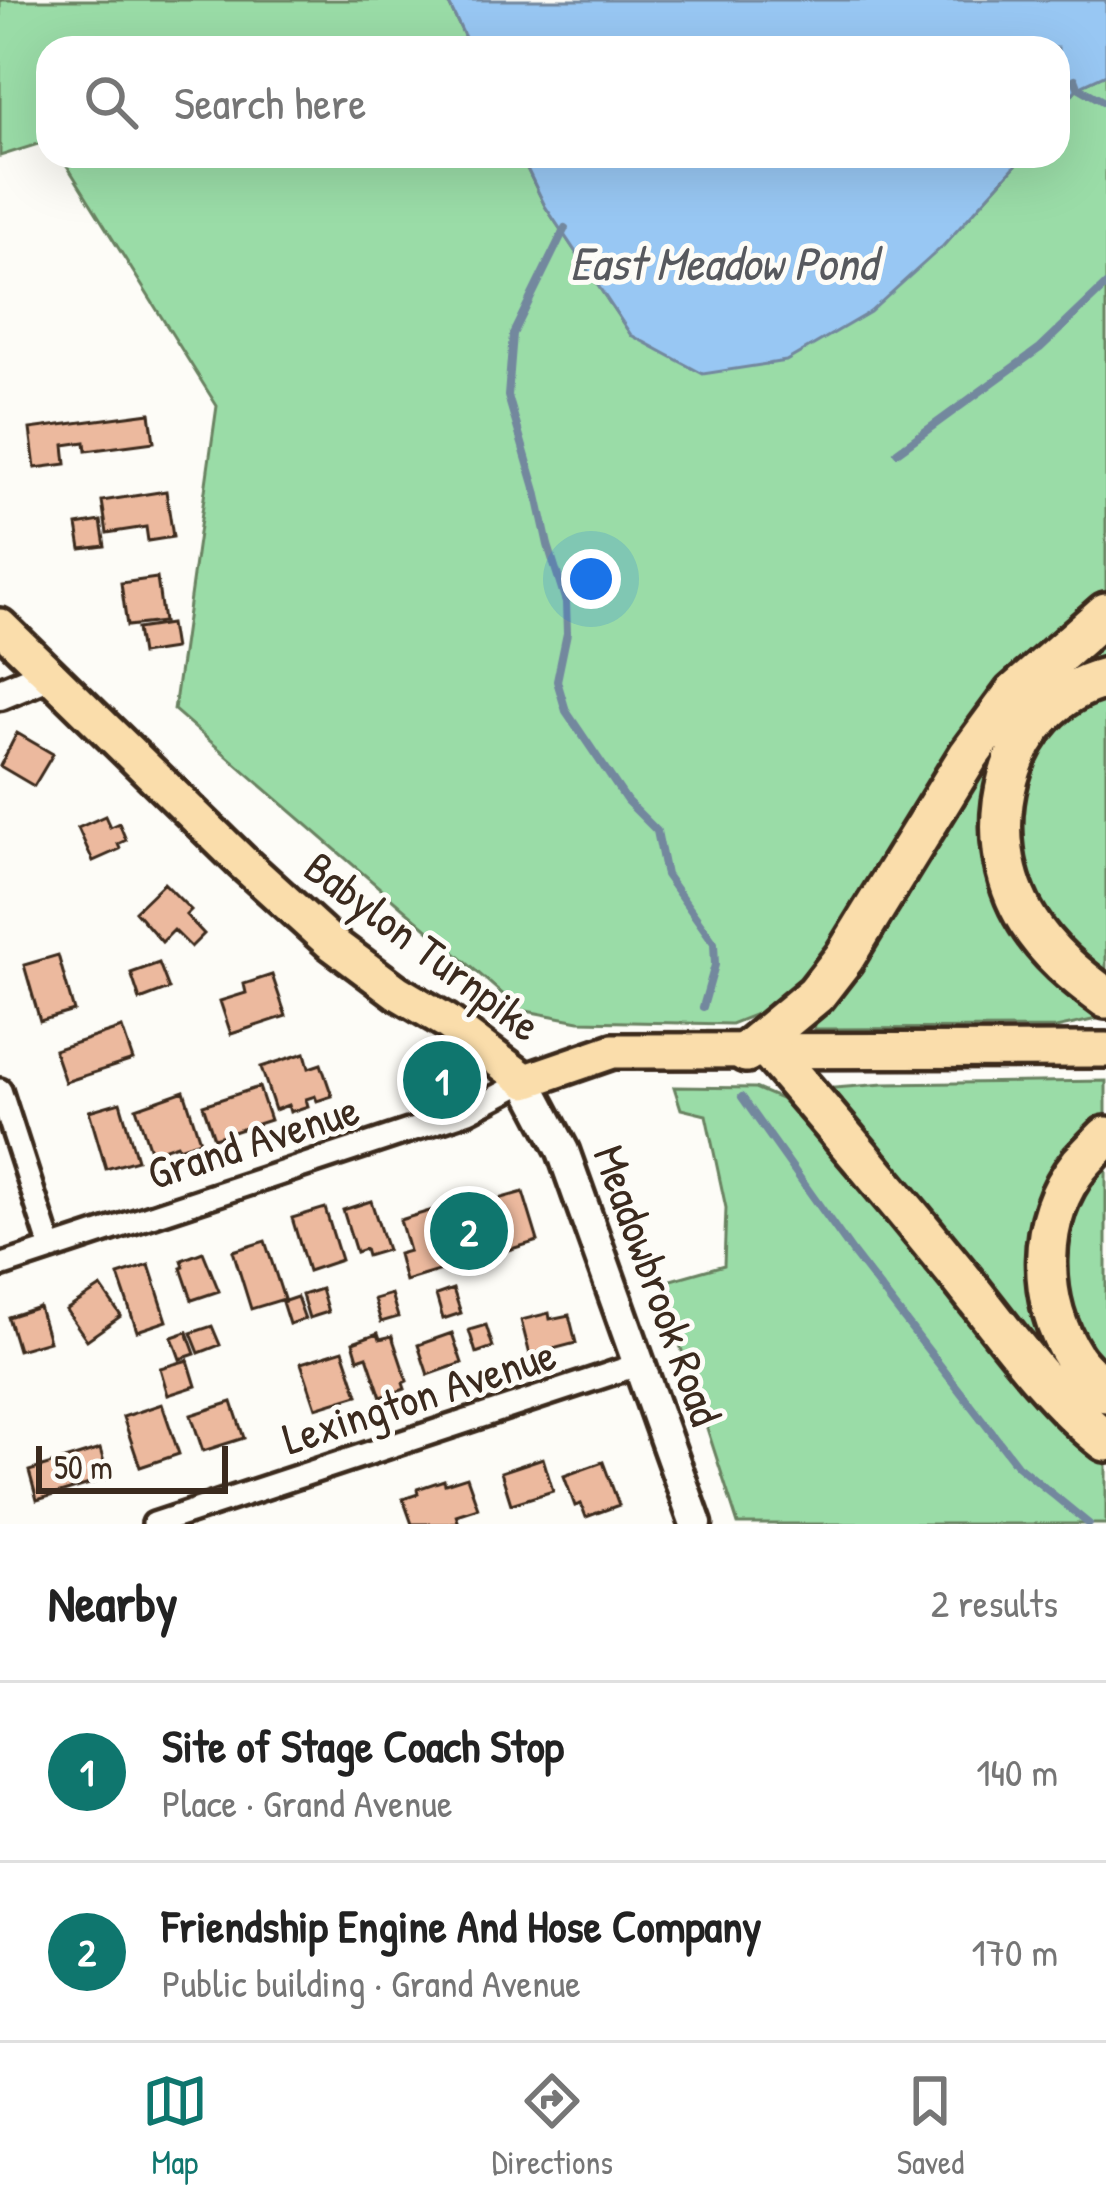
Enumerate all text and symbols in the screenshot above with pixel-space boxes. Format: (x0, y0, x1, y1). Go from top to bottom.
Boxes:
search box (36, 36, 1070, 168)
icon: search (78, 69, 144, 135)
text: Search here (174, 72, 366, 133)
water label: East Meadow Pond (570, 230, 884, 295)
your location (561, 549, 621, 609)
street label: Babylon Turnpike (293, 837, 554, 1055)
pin: 1 (403, 1035, 481, 1125)
street label: Grand Avenue (139, 1078, 366, 1203)
street label: Meadowbrook Road (580, 1136, 737, 1433)
pin: 2 (430, 1186, 508, 1276)
street label: Lexington Avenue (275, 1323, 563, 1468)
scale bar (36, 1440, 228, 1493)
text: 50 m (54, 1445, 113, 1489)
text: Nearby (48, 1568, 178, 1637)
text: 2 results (931, 1576, 1058, 1629)
text: Site of Stage Coach Stop (162, 1715, 564, 1776)
text: 1 (80, 1745, 94, 1798)
text: 140 m (976, 1745, 1058, 1798)
text: Place · Grand Avenue (162, 1776, 453, 1829)
text: Friendship Engine And Hose Company (162, 1895, 762, 1956)
text: 2 (78, 1925, 96, 1978)
text: 170 m (972, 1925, 1058, 1978)
text: Public building · Grand Avenue (162, 1956, 581, 2009)
tab: Map (142, 2068, 208, 2184)
tab: Directions (492, 2068, 613, 2184)
tab: Saved (897, 2068, 964, 2184)

